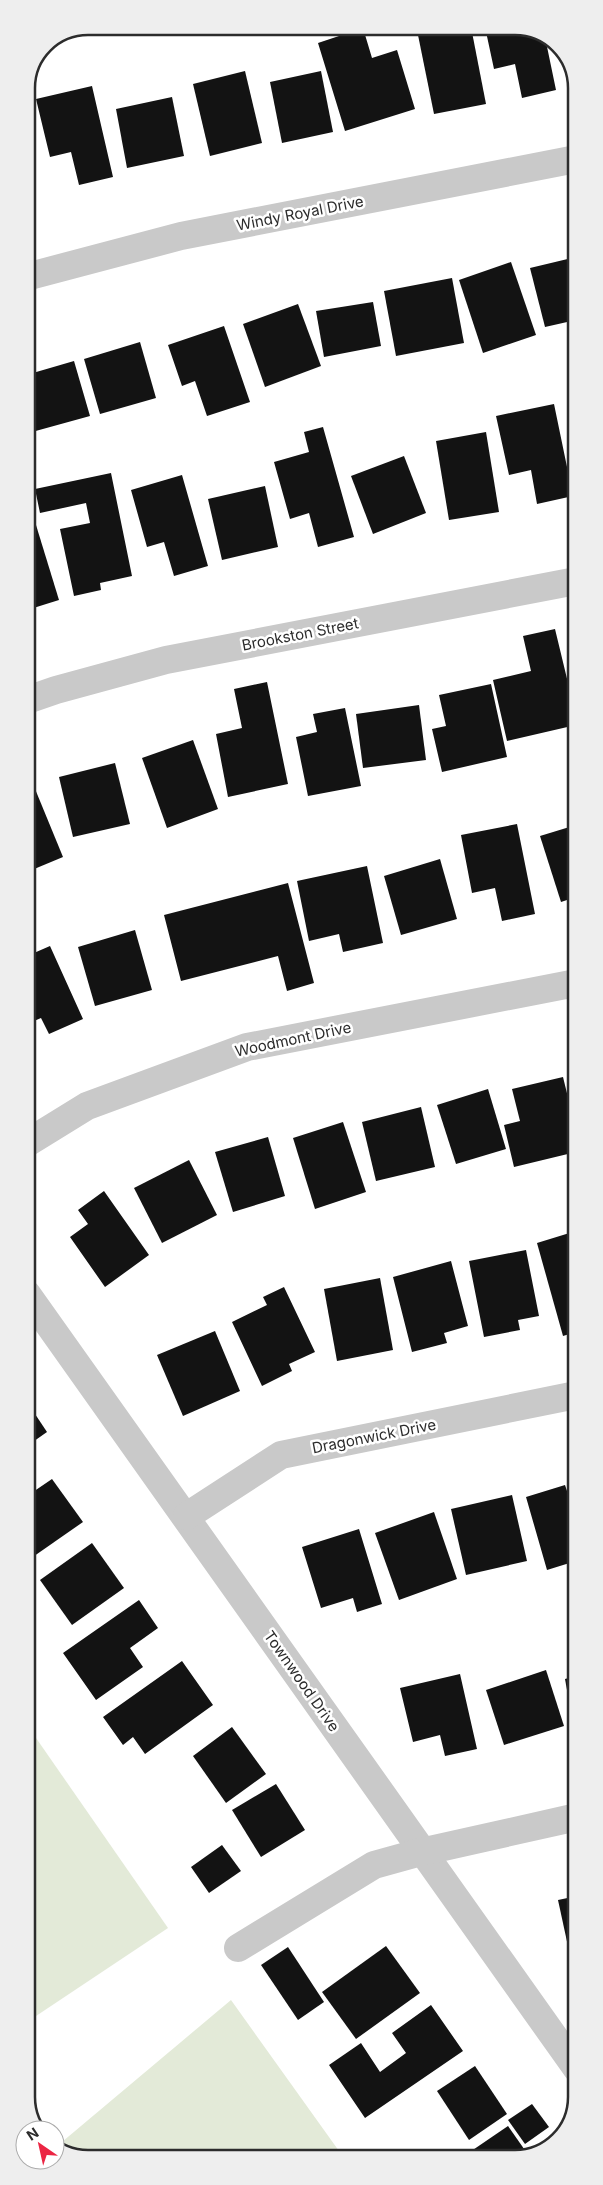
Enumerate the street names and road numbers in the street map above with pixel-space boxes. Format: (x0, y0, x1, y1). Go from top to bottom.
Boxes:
street label: Windy Royal Drive (235, 191, 365, 235)
street label: Brookston Street (240, 613, 360, 655)
street label: Woodmont Drive (233, 1017, 353, 1061)
street label: Dragonwick Drive (310, 1415, 438, 1457)
street label: Townwood Drive (260, 1627, 344, 1735)

